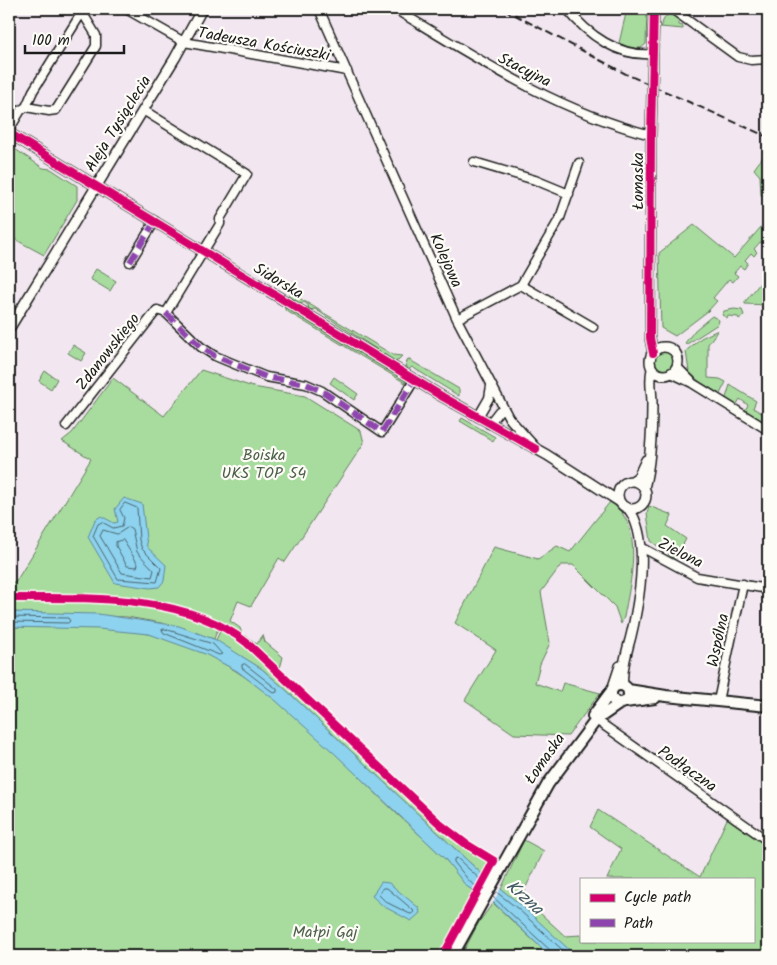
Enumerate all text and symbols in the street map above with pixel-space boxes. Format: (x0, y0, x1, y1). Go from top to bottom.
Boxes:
street label: Tadeusza Kościuszki (196, 21, 333, 69)
scale bar (25, 22, 124, 54)
text: 100 m (32, 29, 70, 53)
street label: Stacyjna (493, 46, 555, 94)
street label: Aleja Tysiąclecia (79, 71, 158, 177)
street label: Łomaska (626, 152, 651, 210)
street label: Kolejowa (423, 229, 469, 292)
street label: Sidorska (248, 256, 308, 306)
street label: Zdanowskiego (70, 308, 146, 396)
park label: Boiska UKS TOP 54 (222, 443, 307, 486)
street label: Zielona (653, 531, 707, 575)
street label: Wspólna (701, 611, 736, 669)
street label: Łomaska (518, 728, 572, 790)
street label: Podłączna (652, 740, 722, 799)
water label: Krzna (498, 873, 551, 924)
legend (580, 878, 754, 942)
text: Cycle path (624, 886, 691, 910)
text: Path (624, 912, 653, 936)
park label: Małpi Gaj (292, 920, 359, 945)

